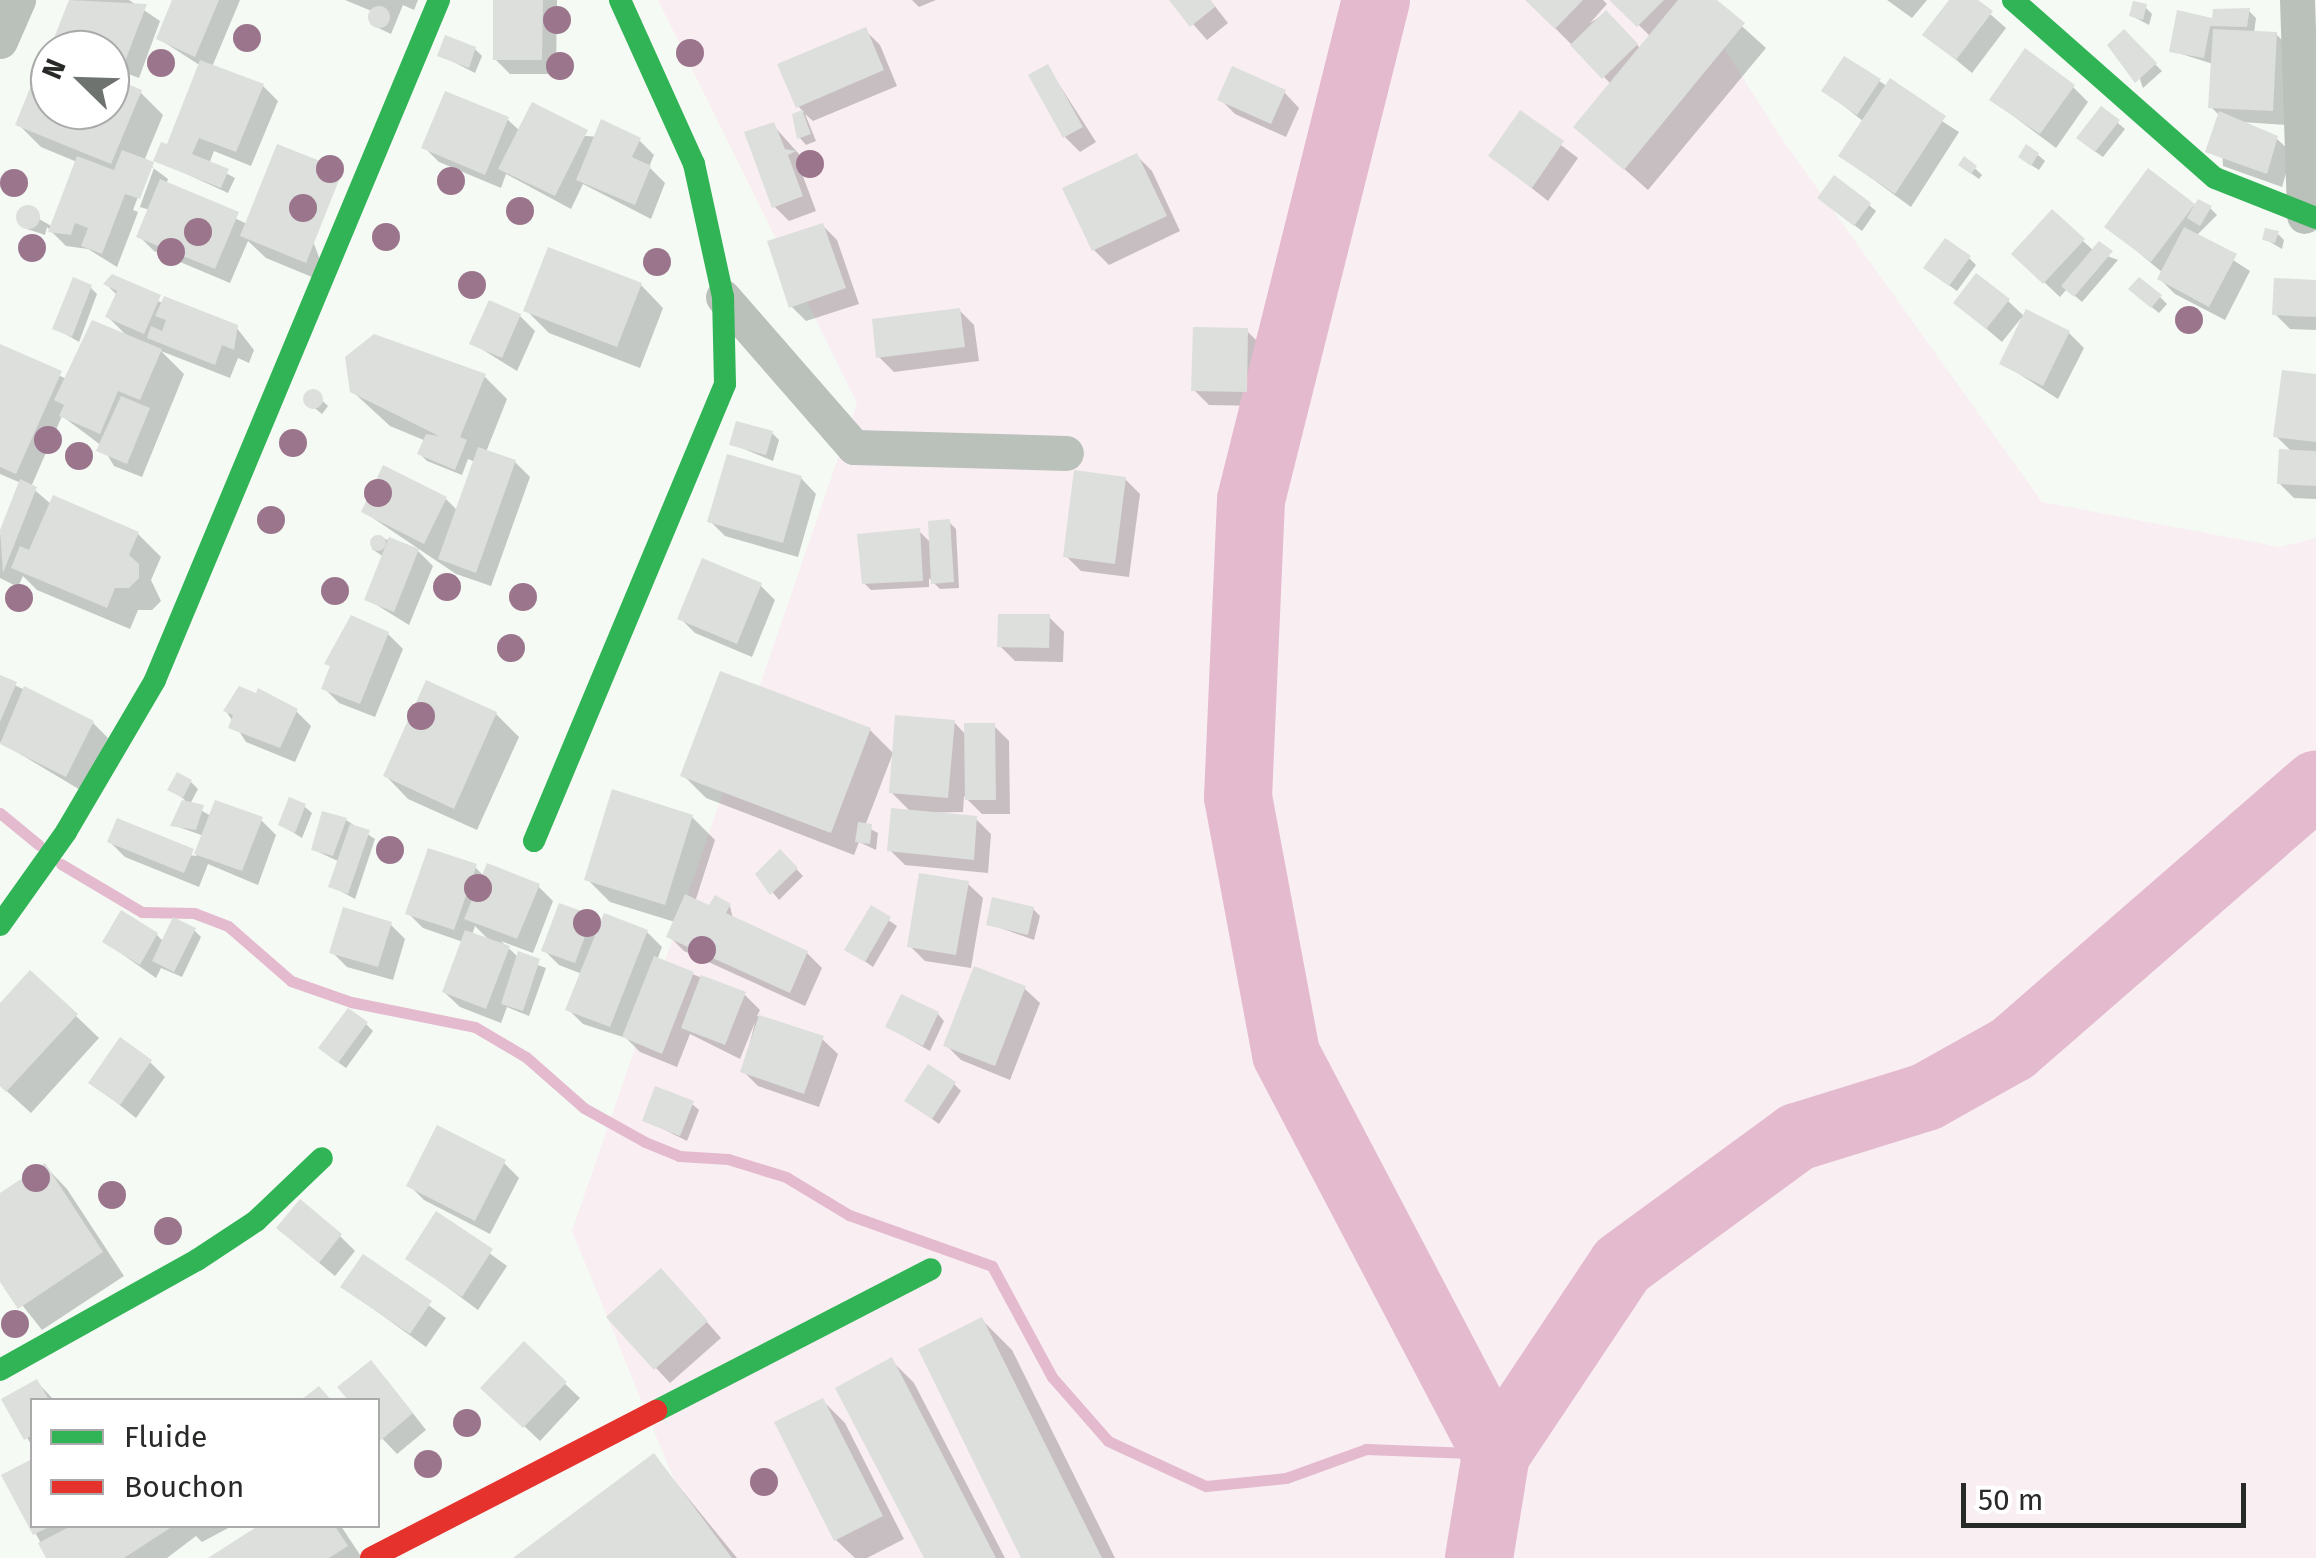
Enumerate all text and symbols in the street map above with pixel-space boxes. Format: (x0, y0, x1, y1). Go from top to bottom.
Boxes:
north arrow (30, 30, 130, 130)
text: N (35, 54, 73, 84)
legend (30, 1398, 380, 1528)
text: Fluide (124, 1419, 207, 1455)
scale bar (1966, 1463, 2251, 1525)
text: Bouchon (124, 1469, 244, 1505)
text: 50 m (1978, 1482, 2043, 1518)

